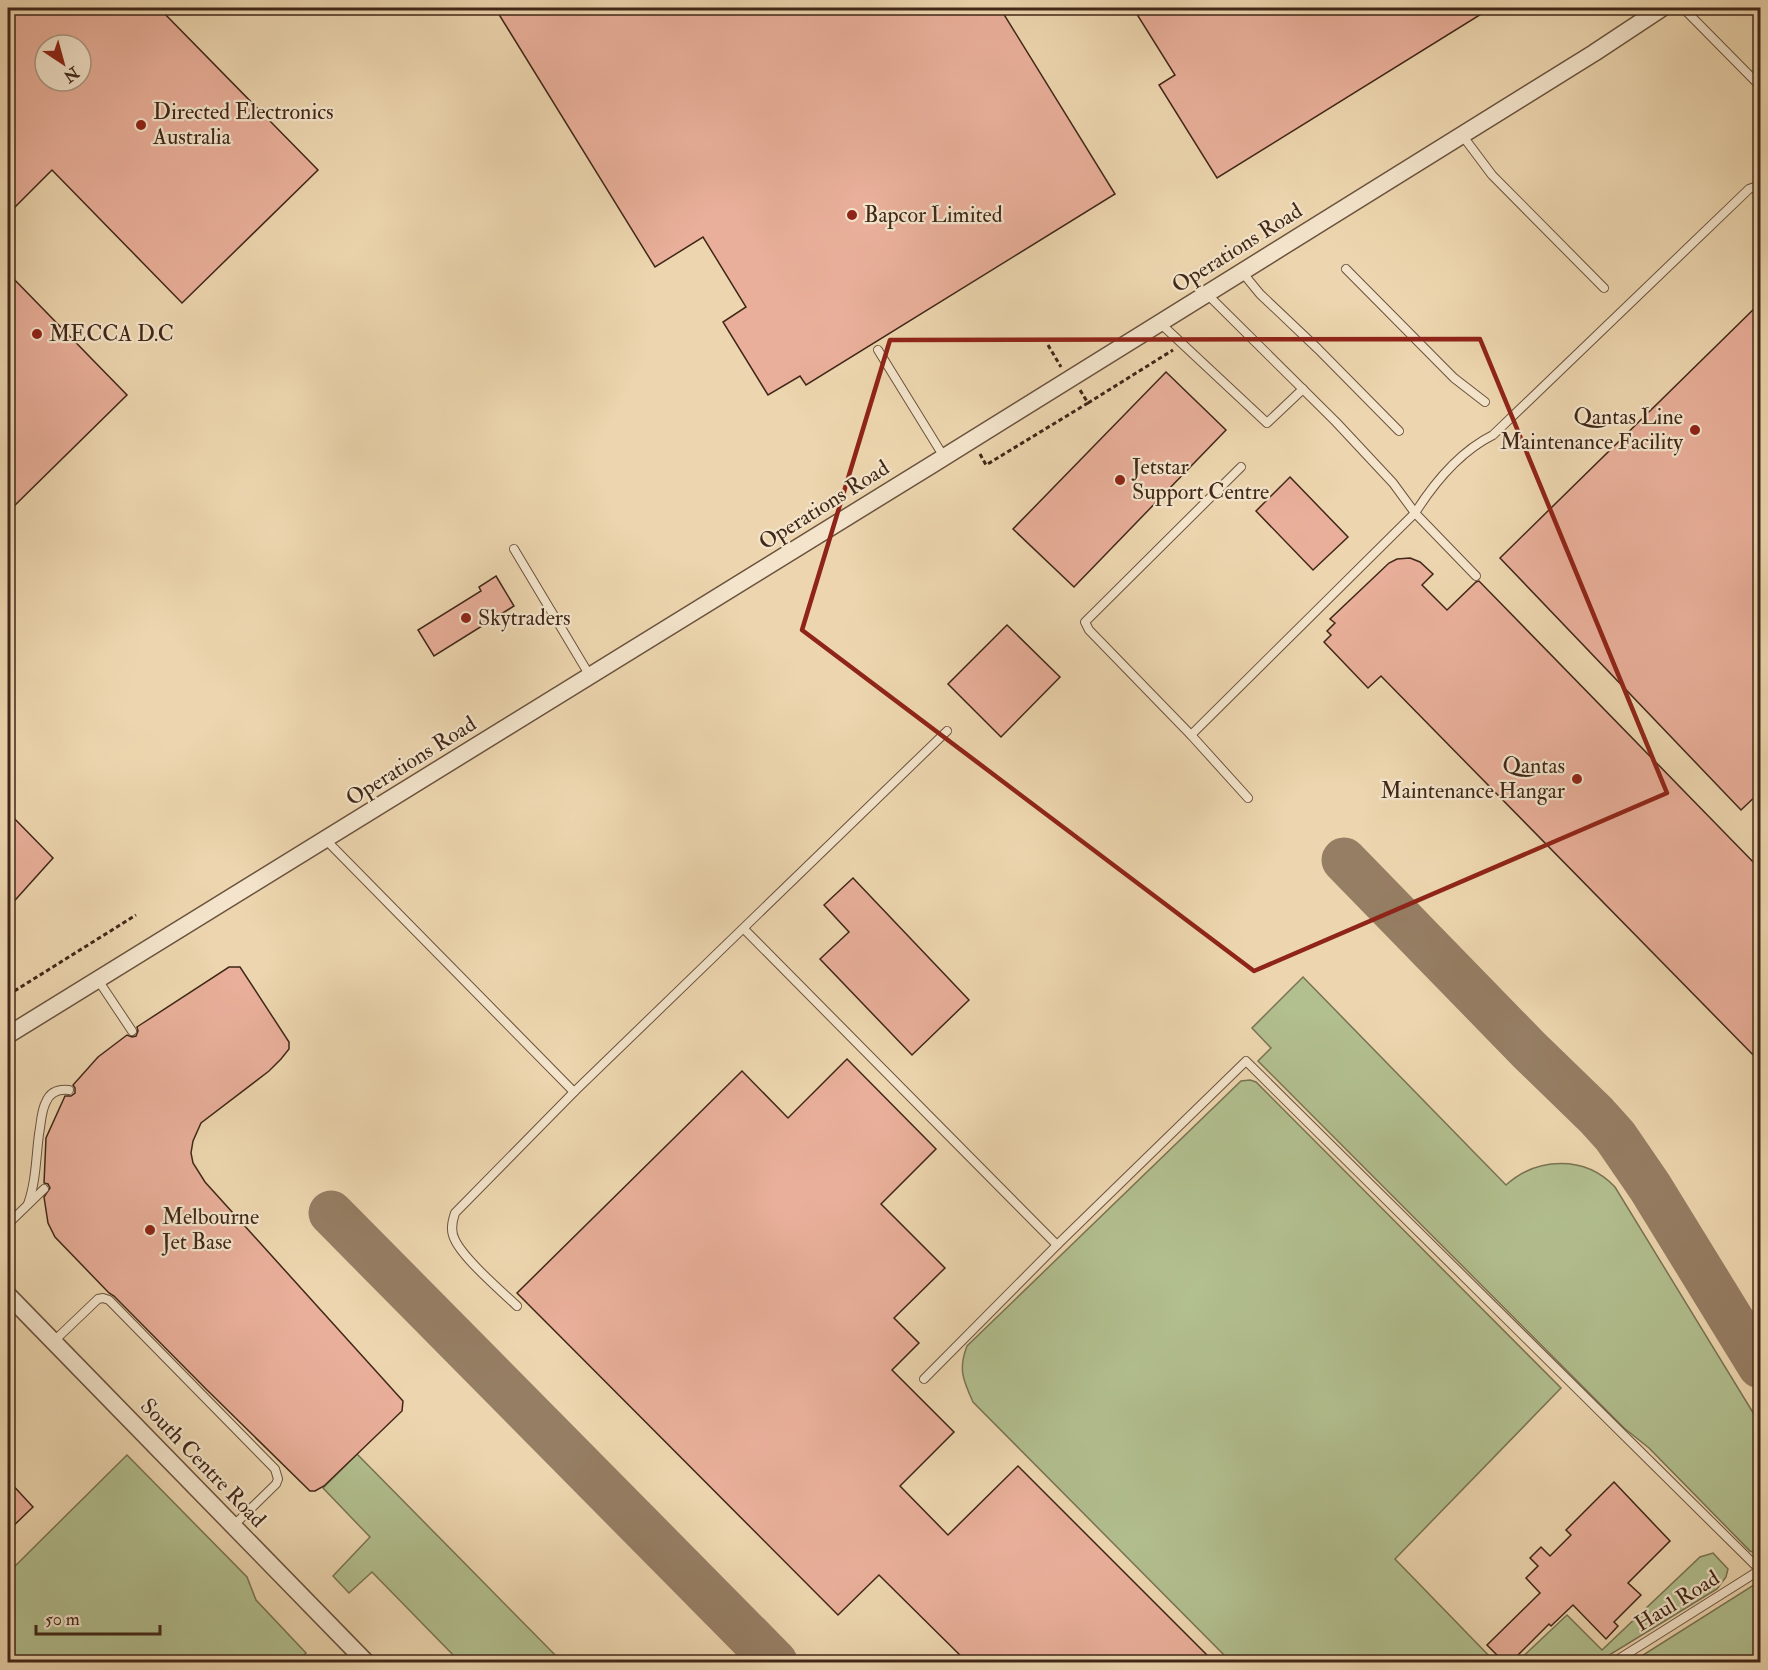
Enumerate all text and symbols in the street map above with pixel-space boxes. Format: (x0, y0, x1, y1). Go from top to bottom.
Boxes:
north arrow (33, 33, 93, 93)
text: N (59, 61, 84, 87)
place label: Directed Electronics Australia (152, 98, 334, 151)
marker: Directed Electronics Australia (134, 118, 148, 132)
street label: Operations Road (1167, 197, 1308, 300)
place label: Bapcor Limited (864, 201, 1003, 230)
marker: Bapcor Limited (845, 208, 859, 222)
place label: MECCA D.C (49, 320, 174, 348)
marker: MECCA D.C (30, 327, 44, 341)
place label: Qantas Line Maintenance Facility (1500, 403, 1683, 456)
marker: Qantas Line Maintenance Facility (1688, 423, 1702, 437)
place label: Jetstar Support Centre (1131, 453, 1269, 507)
street label: Operations Road (754, 454, 895, 557)
marker: Jetstar Support Centre (1113, 473, 1127, 487)
place label: Skytraders (478, 604, 571, 632)
marker: Skytraders (459, 611, 473, 625)
street label: Operations Road (341, 710, 482, 813)
place label: Qantas Maintenance Hangar (1381, 752, 1566, 805)
marker: Qantas Maintenance Hangar (1570, 772, 1584, 786)
place label: Melbourne Jet Base (161, 1203, 259, 1256)
marker: Melbourne Jet Base (143, 1223, 157, 1237)
street label: South Centre Road (134, 1392, 272, 1534)
street label: Haul Road (1629, 1564, 1725, 1638)
scale bar (36, 1598, 160, 1636)
text: 50 m (45, 1608, 80, 1631)

